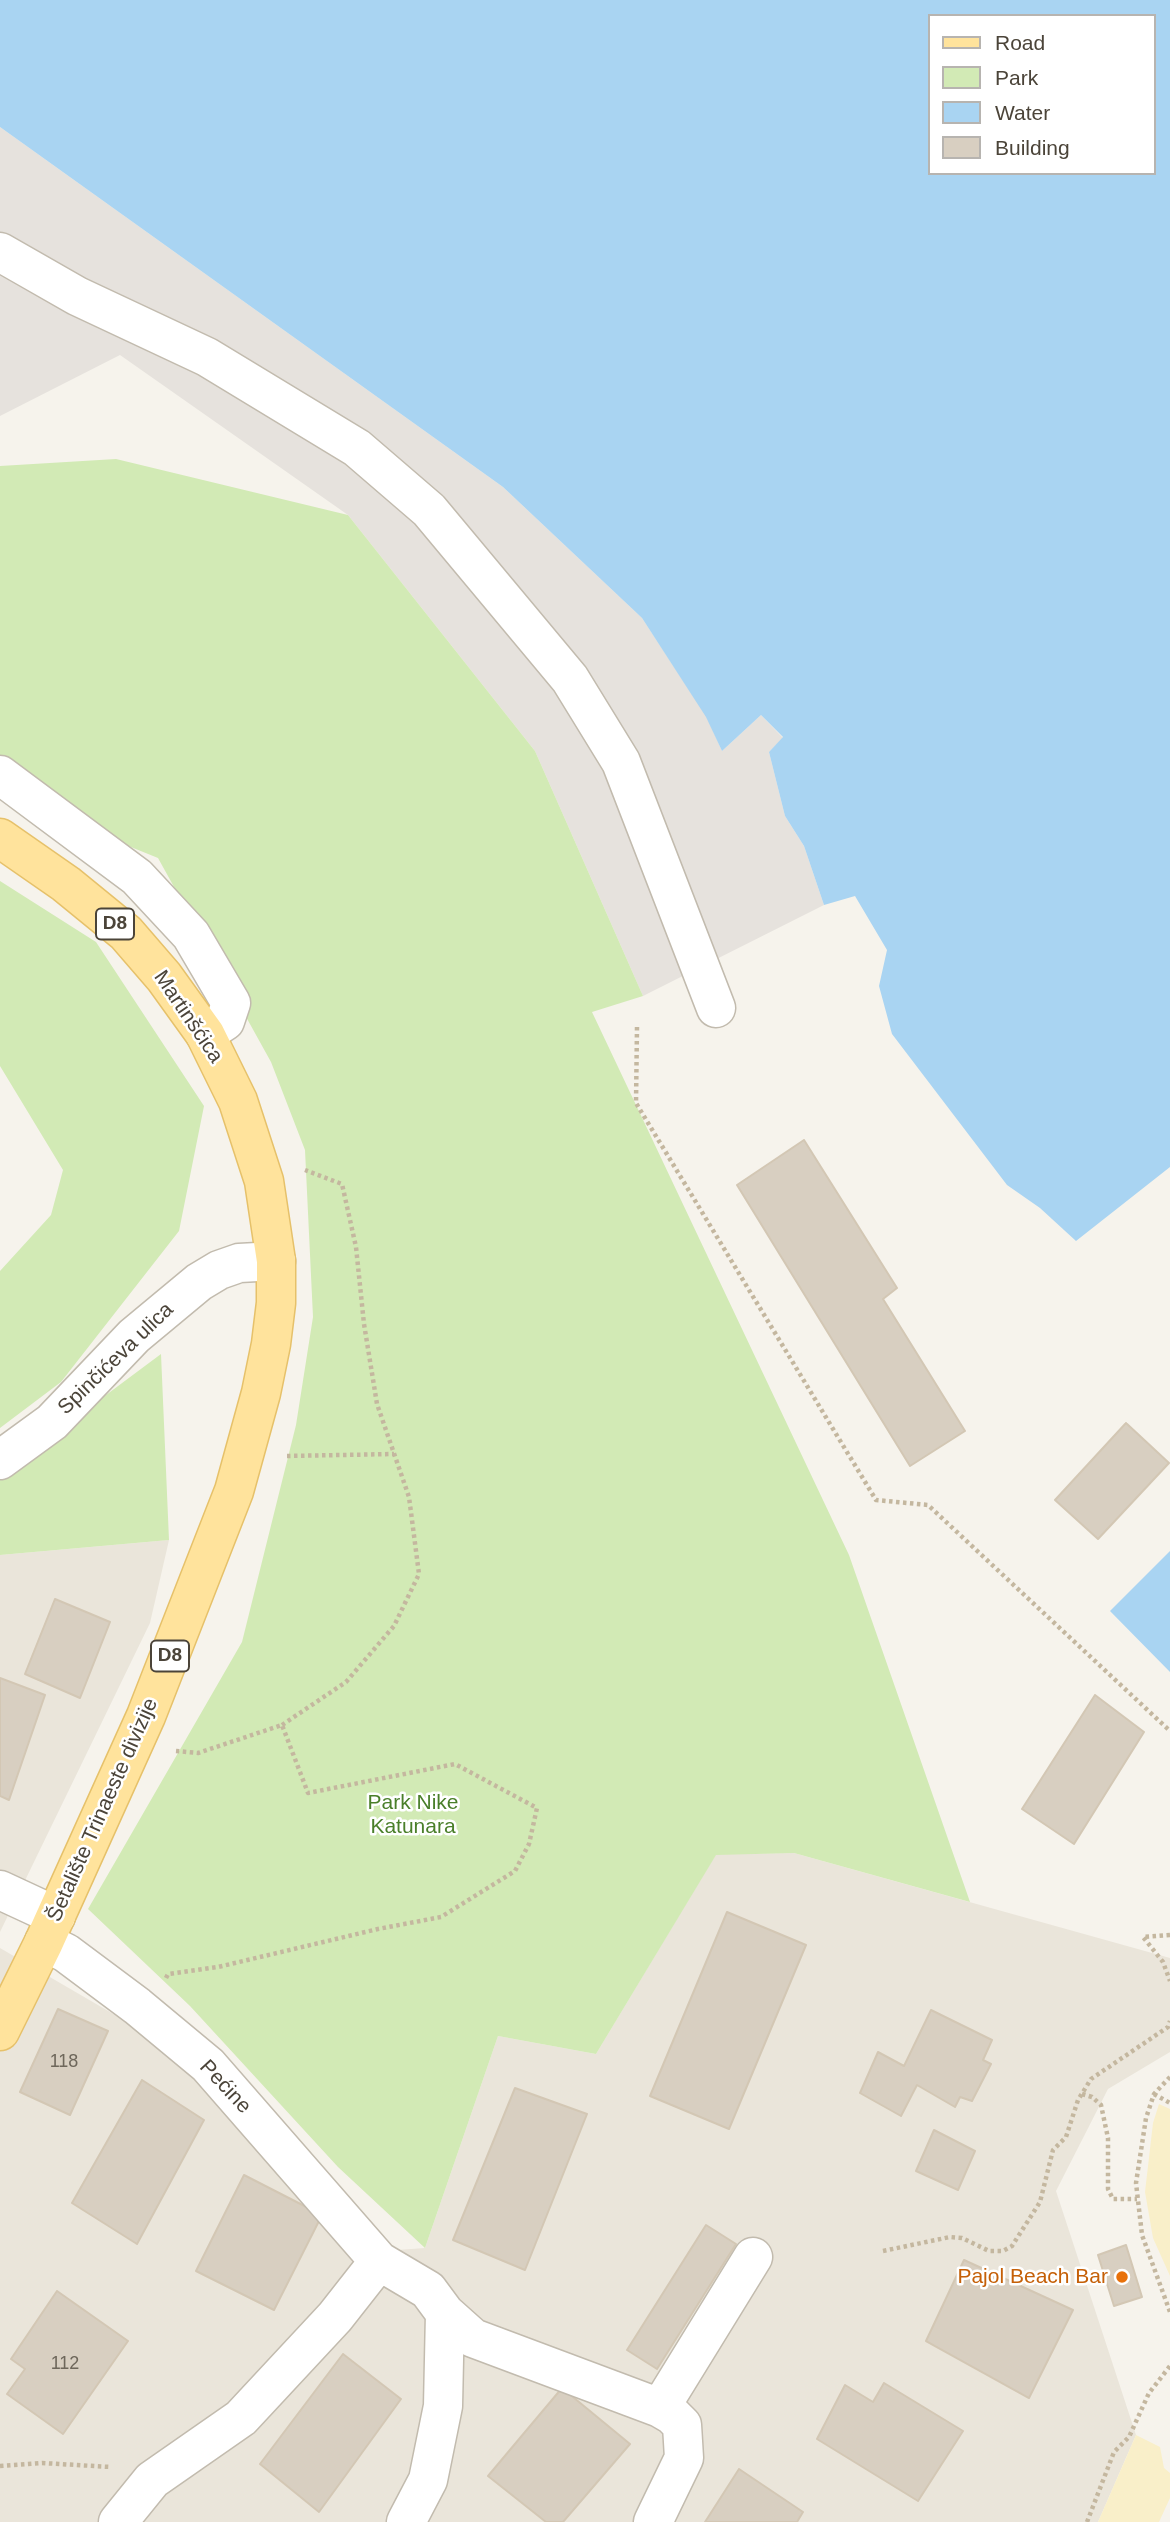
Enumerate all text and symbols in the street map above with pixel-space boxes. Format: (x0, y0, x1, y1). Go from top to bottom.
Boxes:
legend (928, 14, 1156, 175)
text: Road (995, 31, 1045, 54)
text: Park (995, 66, 1038, 89)
text: Water (995, 101, 1050, 124)
text: Building (995, 136, 1070, 159)
road number: D8 (96, 908, 134, 940)
street label: Martinšćica (148, 966, 228, 1068)
street label: Spinčićeva ulica (53, 1298, 179, 1420)
road number: D8 (151, 1640, 189, 1672)
street label: Šetalište Trinaeste divizije (42, 1694, 164, 1926)
park label: Park Nike Katunara (367, 1790, 459, 1840)
house number: 118 (50, 2051, 78, 2073)
street label: Pećine (194, 2055, 256, 2119)
place label: Pajol Beach Bar (957, 2264, 1108, 2290)
marker: Pajol Beach Bar (1114, 2269, 1130, 2285)
house number: 112 (51, 2353, 79, 2375)

